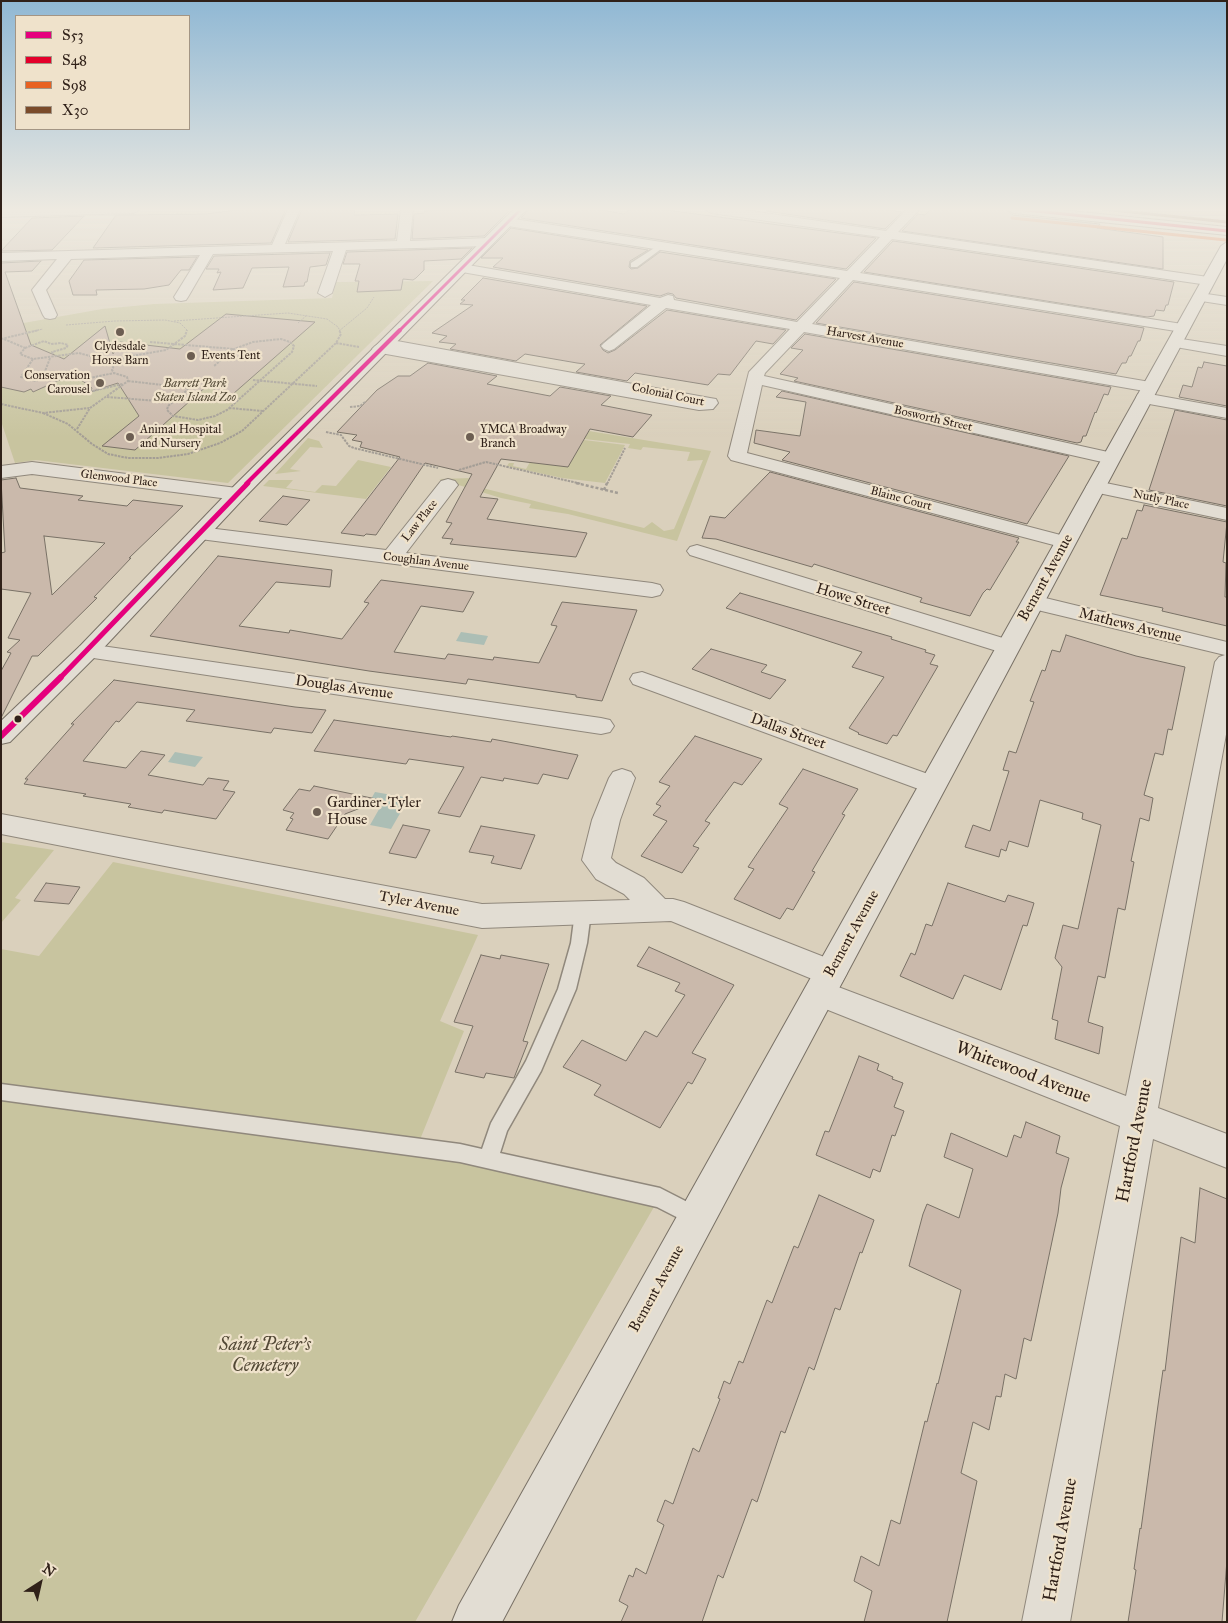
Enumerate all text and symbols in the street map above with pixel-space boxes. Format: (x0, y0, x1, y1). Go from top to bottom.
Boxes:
legend (15, 15, 190, 130)
text: S53 (62, 26, 84, 44)
text: S48 (62, 51, 87, 69)
text: S98 (62, 76, 87, 94)
text: X30 (62, 101, 88, 119)
street label: Harvest Avenue (825, 324, 905, 352)
marker: Clydesdale Horse Barn (114, 326, 126, 338)
place label: Clydesdale Horse Barn (92, 340, 148, 368)
place label: Events Tent (201, 349, 261, 363)
marker: Events Tent (185, 350, 197, 362)
place label: Conservation Carousel (24, 369, 90, 397)
marker: Conservation Carousel (94, 377, 106, 389)
park label: Barrett Park Staten Island Zoo (154, 377, 236, 405)
street label: Colonial Court (630, 380, 706, 410)
street label: Bosworth Street (892, 403, 974, 435)
place label: Animal Hospital and Nursery (140, 423, 221, 451)
place label: YMCA Broadway Branch (480, 423, 567, 451)
marker: Animal Hospital and Nursery (124, 431, 136, 443)
marker: YMCA Broadway Branch (464, 431, 476, 443)
street label: Glenwood Place (80, 467, 158, 491)
street label: Blaine Court (869, 484, 933, 514)
street label: Nutly Place (1132, 487, 1190, 513)
street label: Law Place (399, 497, 441, 545)
street label: Bement Avenue (1015, 531, 1077, 625)
street label: Coughlan Avenue (382, 550, 470, 574)
street label: Howe Street (814, 580, 892, 620)
street label: Mathews Avenue (1077, 605, 1183, 647)
street label: Douglas Avenue (294, 672, 394, 704)
street label: Dallas Street (748, 710, 828, 754)
unlabelled marker (13, 714, 23, 724)
place label: Gardiner-Tyler House (327, 794, 421, 829)
marker: Gardiner-Tyler House (311, 806, 323, 818)
street label: Tyler Avenue (377, 887, 461, 921)
street label: Bement Avenue (821, 887, 883, 981)
street label: Whitewood Avenue (952, 1037, 1094, 1109)
street label: Hartford Avenue (1112, 1078, 1158, 1204)
street label: Bement Avenue (626, 1242, 688, 1336)
park label: Saint Peter’s Cemetery (219, 1335, 311, 1378)
street label: Hartford Avenue (1040, 1477, 1082, 1603)
north arrow (15, 1558, 65, 1608)
text: N (39, 1560, 59, 1581)

